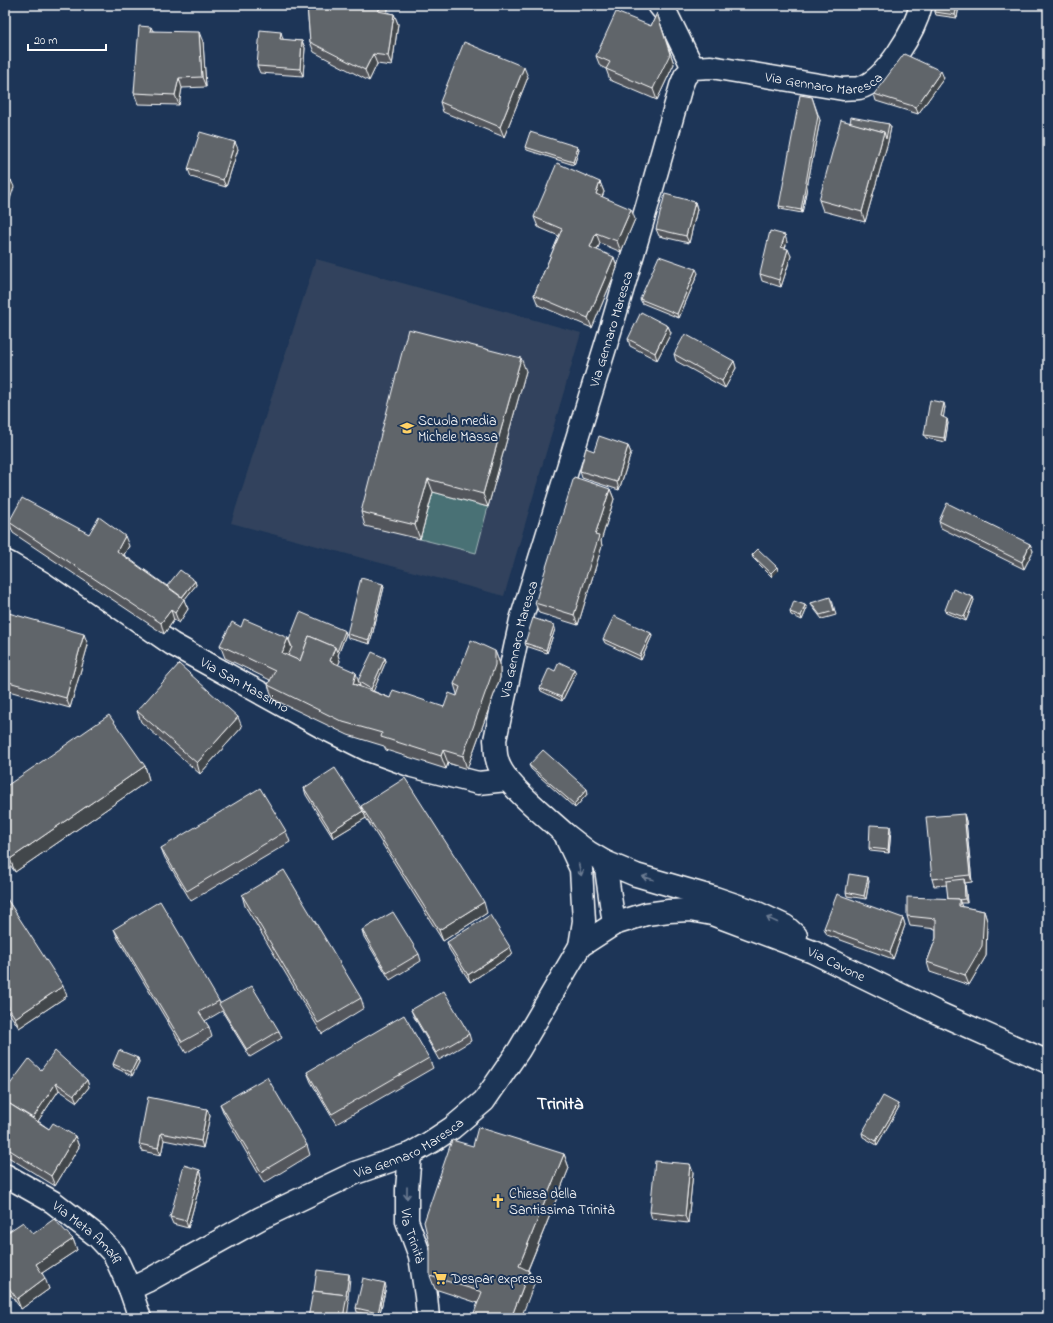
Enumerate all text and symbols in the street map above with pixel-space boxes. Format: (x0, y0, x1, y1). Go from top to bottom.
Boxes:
scale bar (28, 26, 106, 52)
text: 20 m (34, 32, 57, 50)
street label: Via Gennaro Maresca (762, 62, 882, 82)
text: Via Gennaro Maresca (762, 67, 888, 101)
street label: Via Gennaro Maresca (584, 269, 639, 391)
place label: Scuola media Michele Massa (418, 411, 498, 448)
school or university icon: Scuola media Michele Massa (399, 420, 415, 436)
street label: Via Gennaro Maresca (495, 578, 544, 701)
street label: Via San Massimo (195, 652, 293, 719)
one-way arrow (576, 863, 584, 876)
one-way arrow (642, 874, 655, 881)
one-way arrow (766, 916, 778, 923)
street label: Via Cavone (803, 942, 869, 988)
district label: Trinità (537, 1092, 584, 1118)
street label: Via Gennaro Maresca (351, 1113, 469, 1185)
place label: Chiesa della Santissima Trinità (509, 1184, 614, 1221)
one-way arrow (403, 1186, 411, 1199)
church icon: Chiesa della Santissima Trinità (490, 1193, 506, 1209)
street label: Via Meta Amalfi (46, 1195, 127, 1269)
street label: Via Trinità (395, 1207, 430, 1265)
place label: Despar express (450, 1269, 543, 1290)
supermarket icon: Despar express (432, 1270, 448, 1286)

